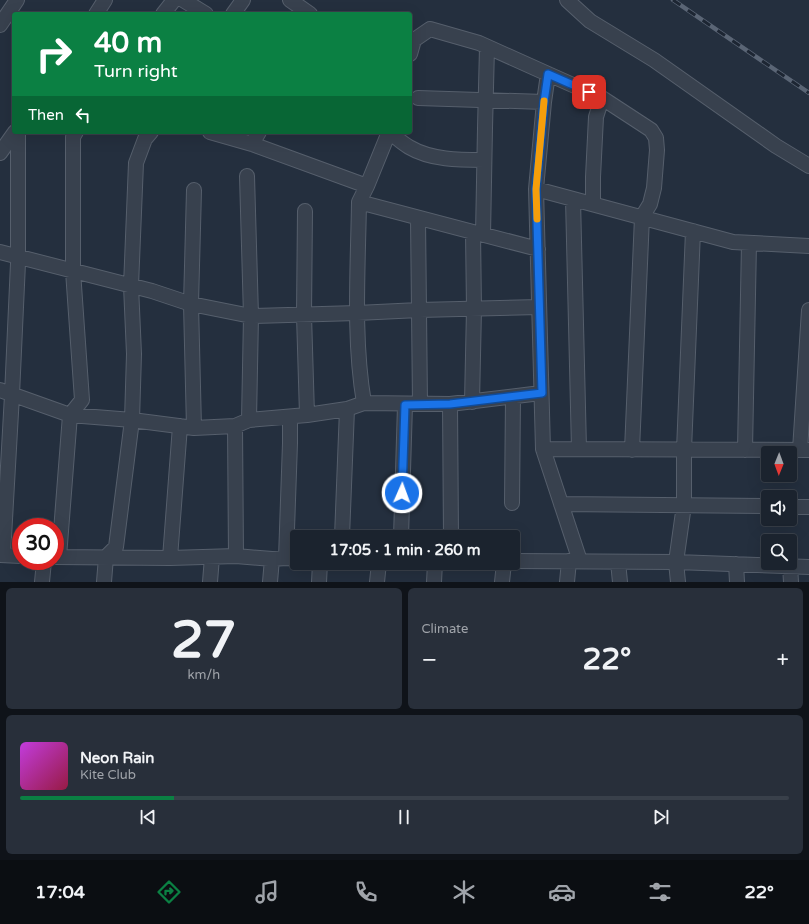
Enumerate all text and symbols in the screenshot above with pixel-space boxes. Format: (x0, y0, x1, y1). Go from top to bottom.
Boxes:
text: 40 m (94, 26, 162, 60)
icon: right (28, 28, 80, 80)
text: Turn right (94, 60, 178, 82)
pin (572, 75, 606, 109)
icon: arrive (578, 81, 600, 103)
icon: left (72, 104, 94, 126)
text: Then (28, 106, 64, 124)
north arrow (761, 446, 797, 482)
map controls (761, 446, 797, 570)
position arrow (381, 472, 423, 514)
button: sound (761, 490, 797, 526)
speed limit sign: 30 (12, 518, 64, 570)
button: search (761, 534, 797, 570)
text: 17:05 · 1 min · 260 m (330, 541, 480, 559)
text: 27 (171, 609, 236, 672)
text: Climate (422, 621, 468, 637)
text: 22° (582, 641, 631, 678)
text: − (422, 647, 437, 673)
text: + (777, 647, 789, 673)
text: km/h (187, 667, 220, 683)
text: Neon Rain (80, 749, 154, 767)
text: Kite Club (80, 767, 136, 783)
icon: previous (137, 806, 159, 828)
icon: pause (393, 806, 415, 828)
icon: next (650, 806, 672, 828)
icon: directions (155, 878, 183, 906)
icon: music (253, 878, 281, 906)
icon: phone (352, 878, 380, 906)
icon: climate (450, 878, 478, 906)
icon: car (548, 878, 576, 906)
icon: filters (646, 878, 674, 906)
text: 17:04 (35, 881, 85, 903)
text: 22° (744, 881, 774, 903)

